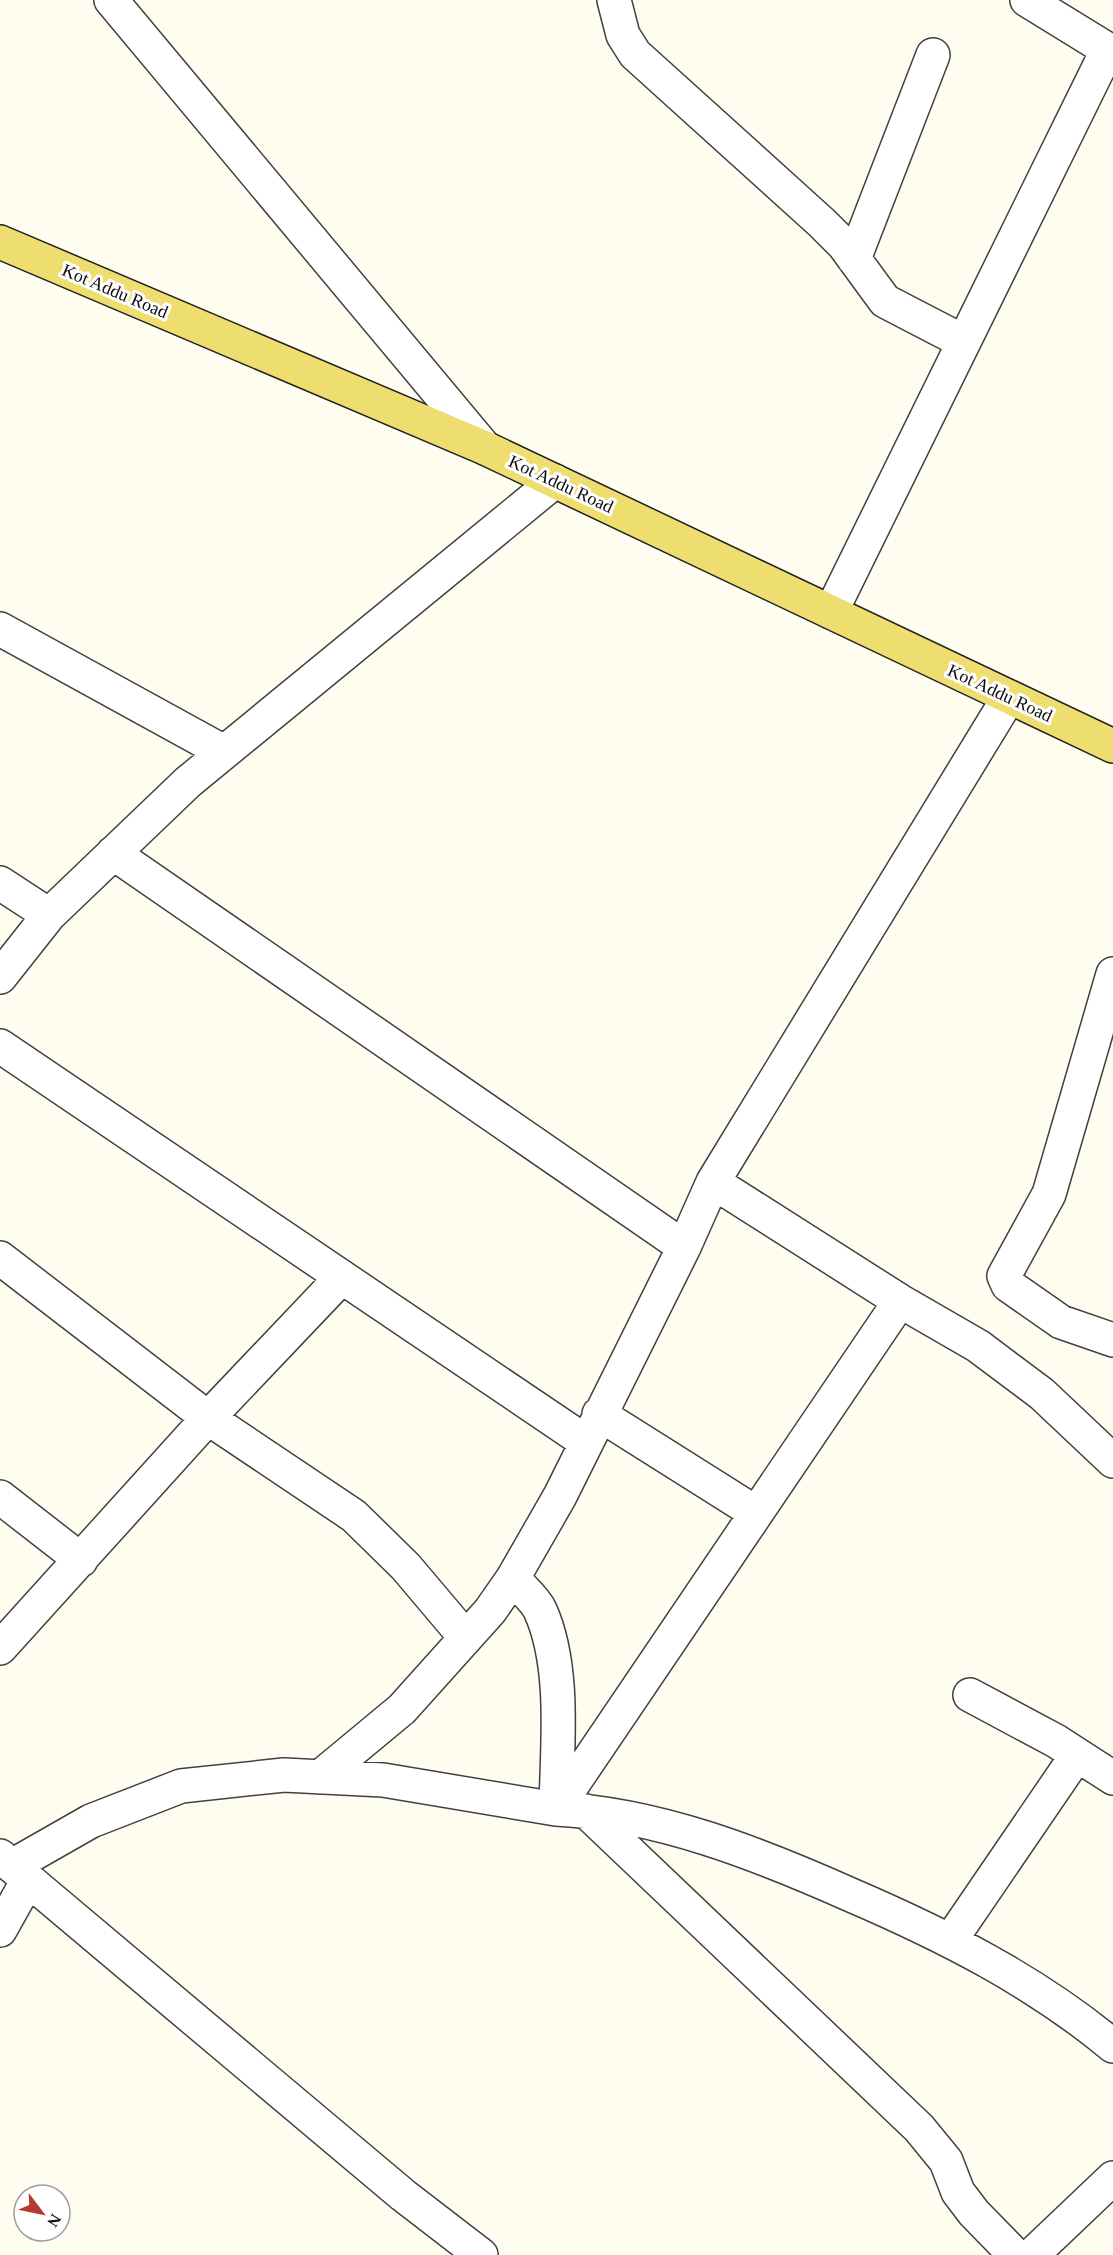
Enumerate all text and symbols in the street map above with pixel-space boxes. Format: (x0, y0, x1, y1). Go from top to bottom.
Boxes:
street label: Kot Addu Road (59, 260, 171, 322)
street label: Kot Addu Road (506, 451, 616, 517)
street label: Kot Addu Road (945, 660, 1055, 726)
north arrow (12, 2183, 72, 2243)
text: N (44, 2211, 65, 2230)

